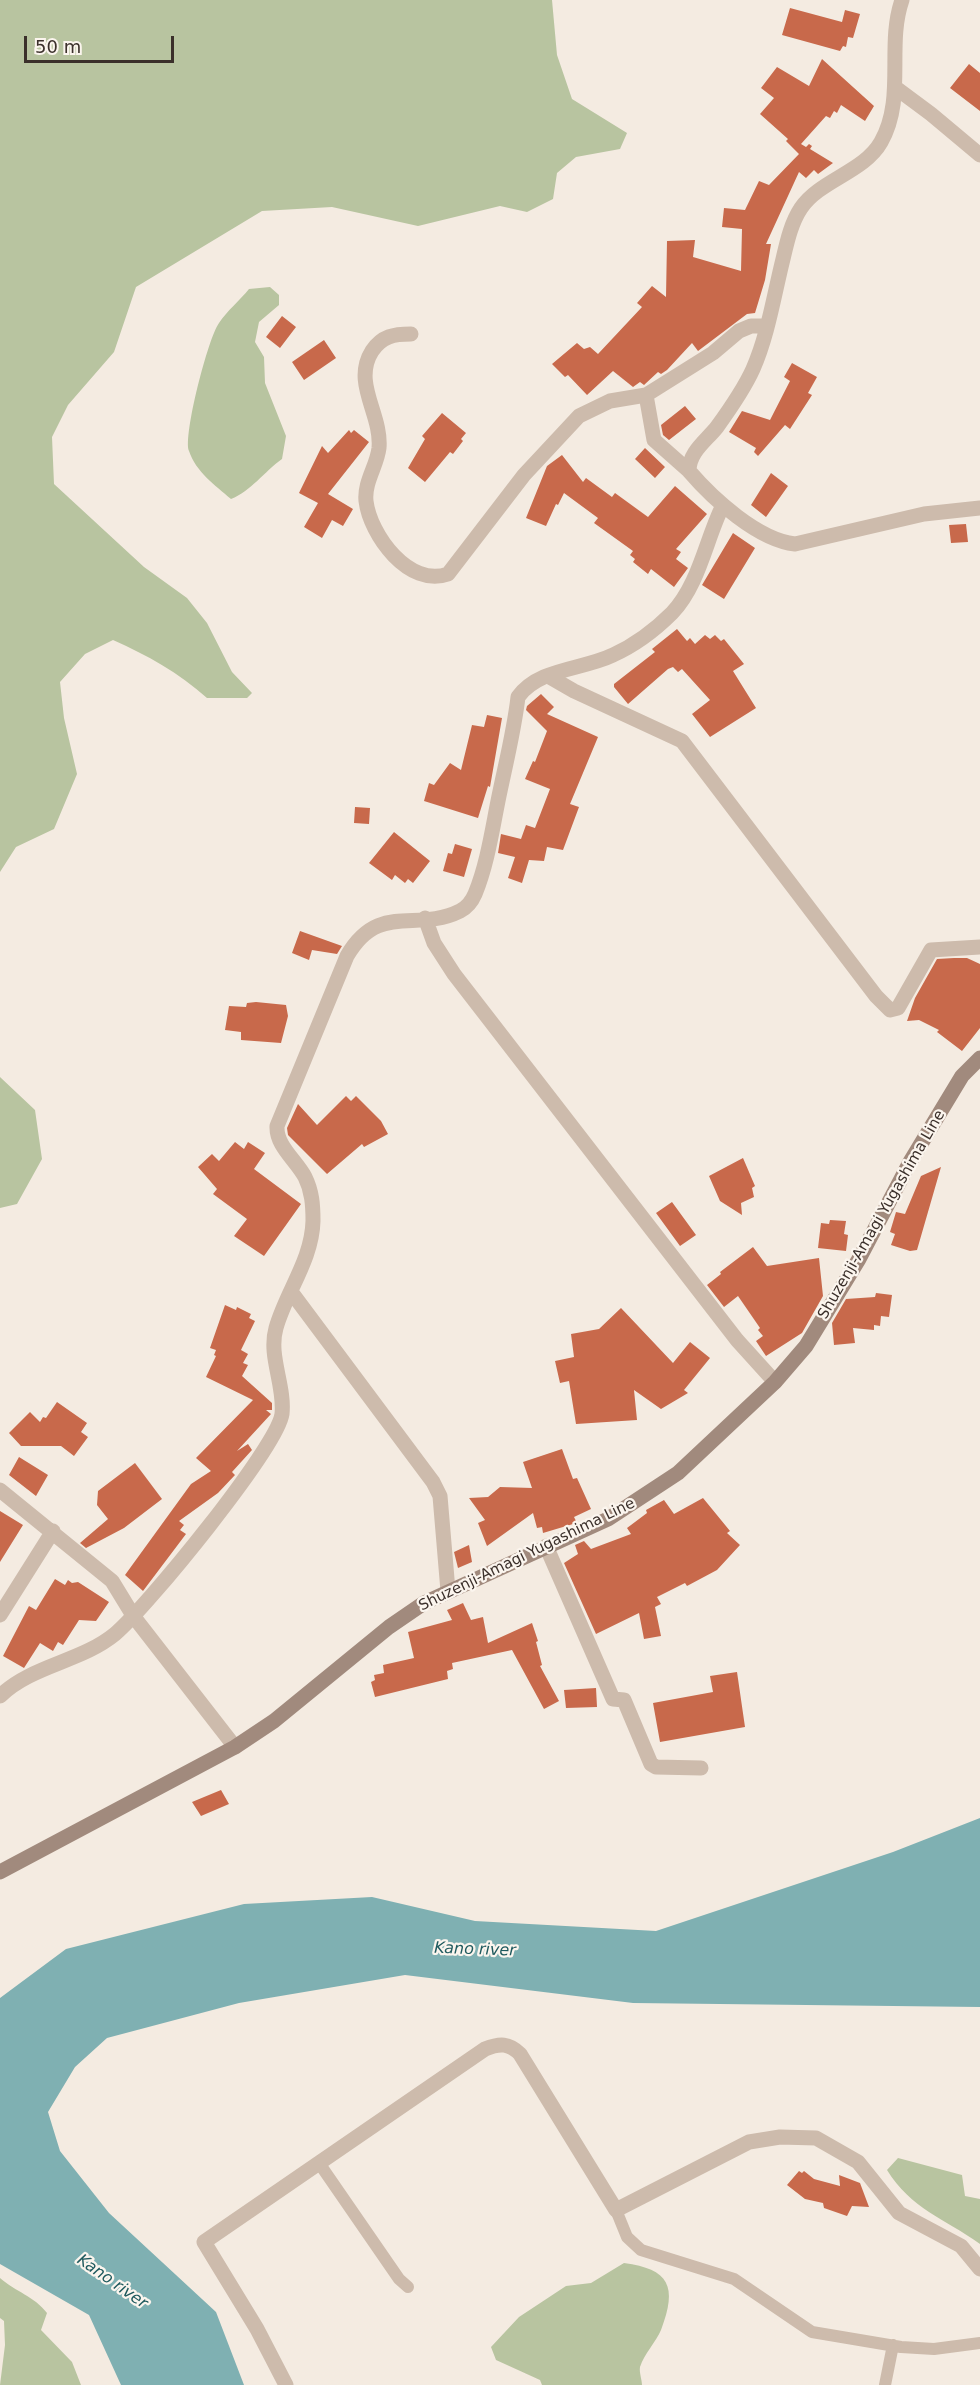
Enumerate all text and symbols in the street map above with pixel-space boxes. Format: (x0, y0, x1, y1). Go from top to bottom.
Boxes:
scale bar (27, 24, 177, 62)
text: 50 m (35, 36, 81, 57)
street label: Shuzenji-Amagi Yugashima Line (815, 1107, 949, 1323)
street label: Shuzenji-Amagi Yugashima Line (416, 1495, 638, 1615)
water label: Kano river (434, 1939, 516, 1961)
water label: Kano river (73, 2251, 151, 2313)

